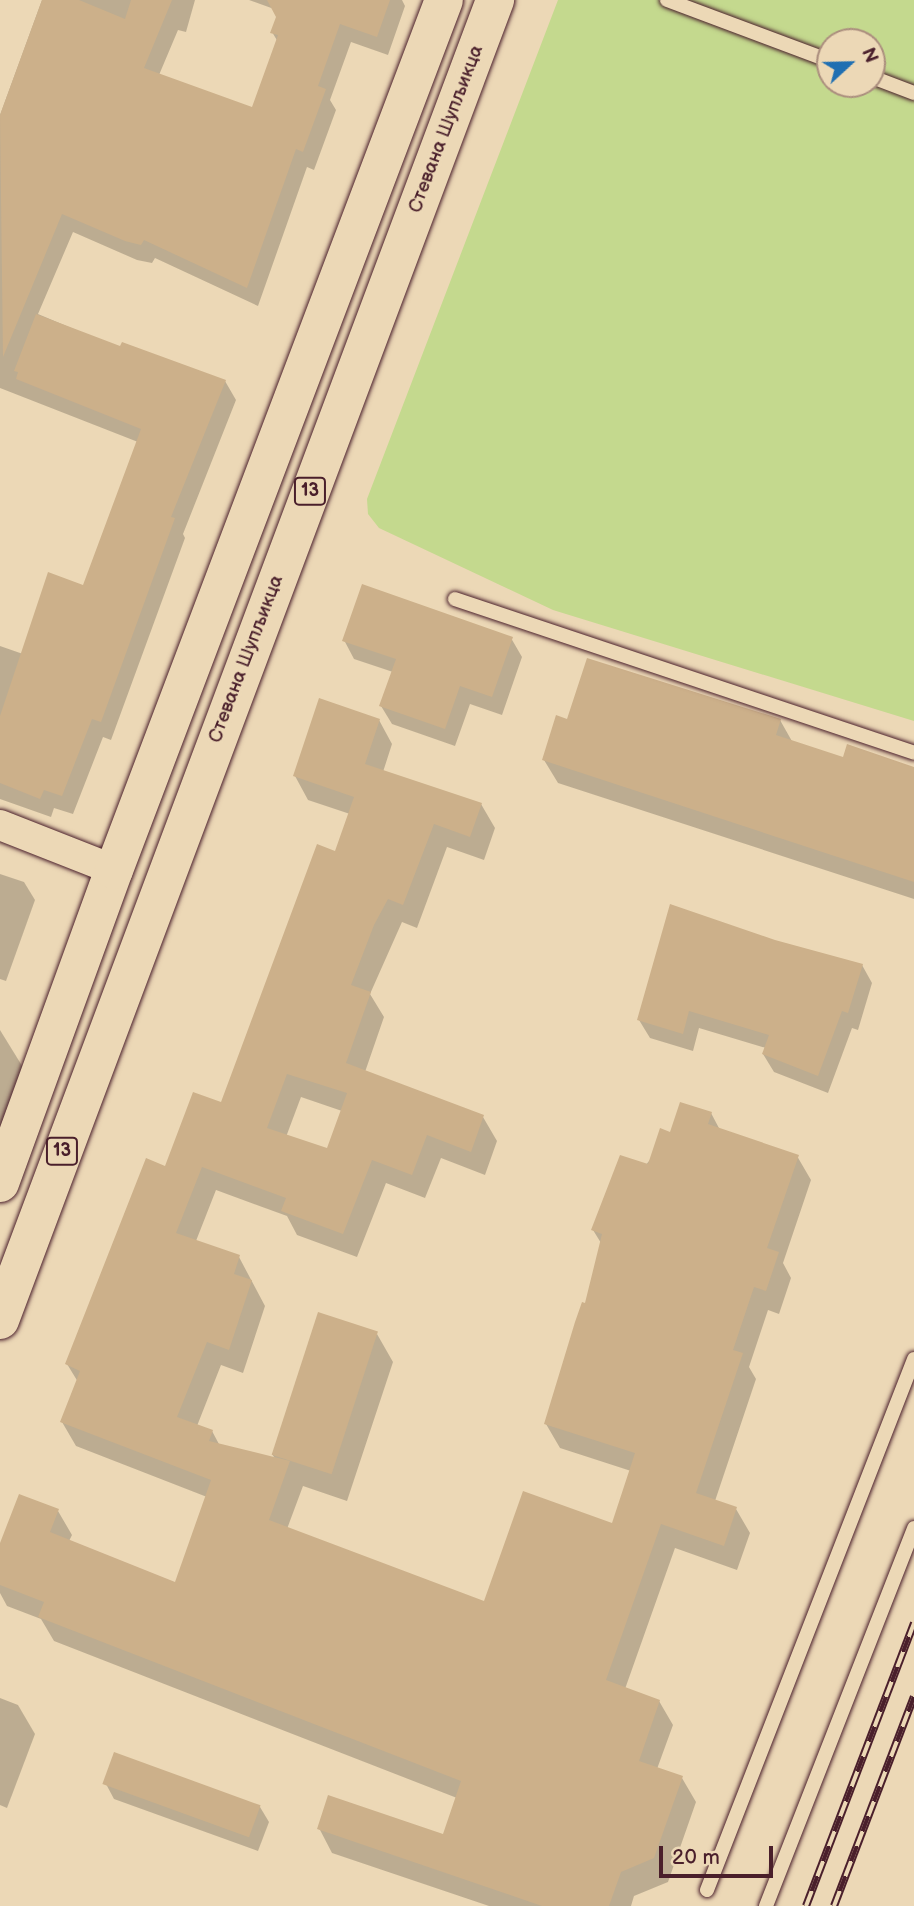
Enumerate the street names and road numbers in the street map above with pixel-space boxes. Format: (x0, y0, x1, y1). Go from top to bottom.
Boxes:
street label: Стевана Шупљикца (404, 42, 488, 216)
road number: 13 (292, 476, 328, 505)
street label: Стевана Шупљикца (204, 572, 288, 746)
road number: 13 (44, 1136, 80, 1166)

